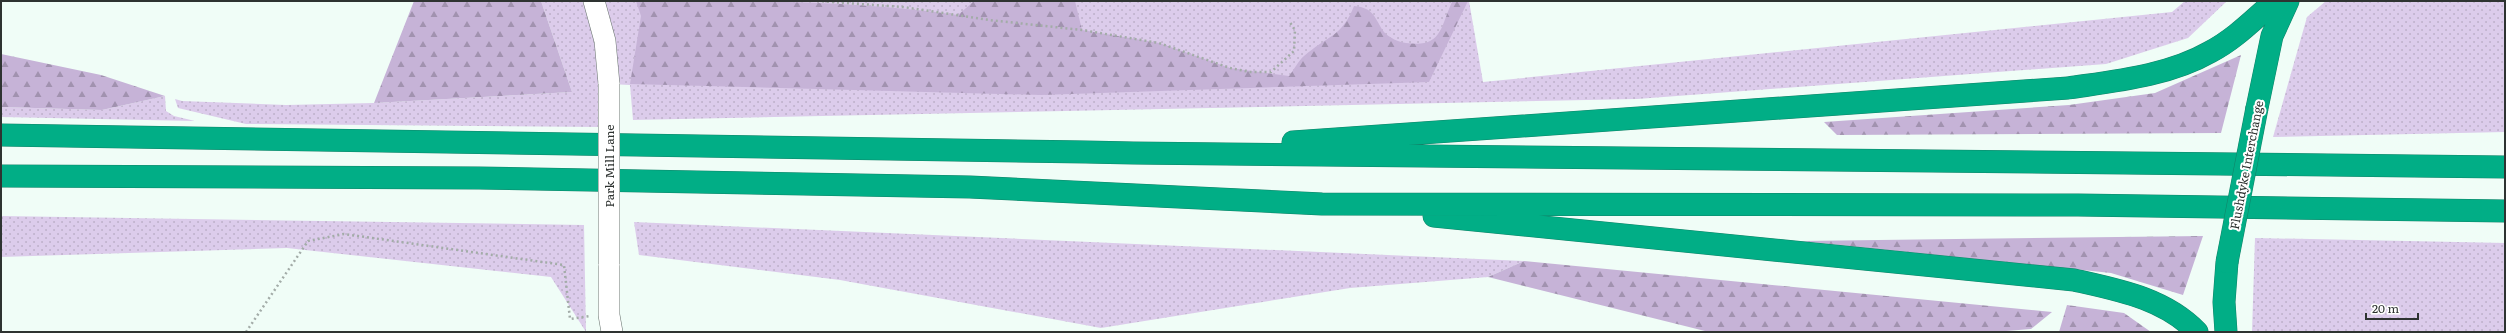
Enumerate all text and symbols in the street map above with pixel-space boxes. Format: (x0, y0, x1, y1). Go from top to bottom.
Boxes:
street label: Flushdyke Interchange (2225, 99, 2267, 231)
street label: Park Mill Lane (600, 124, 618, 208)
scale bar (2366, 295, 2418, 321)
text: 20 m (2372, 299, 2399, 317)

